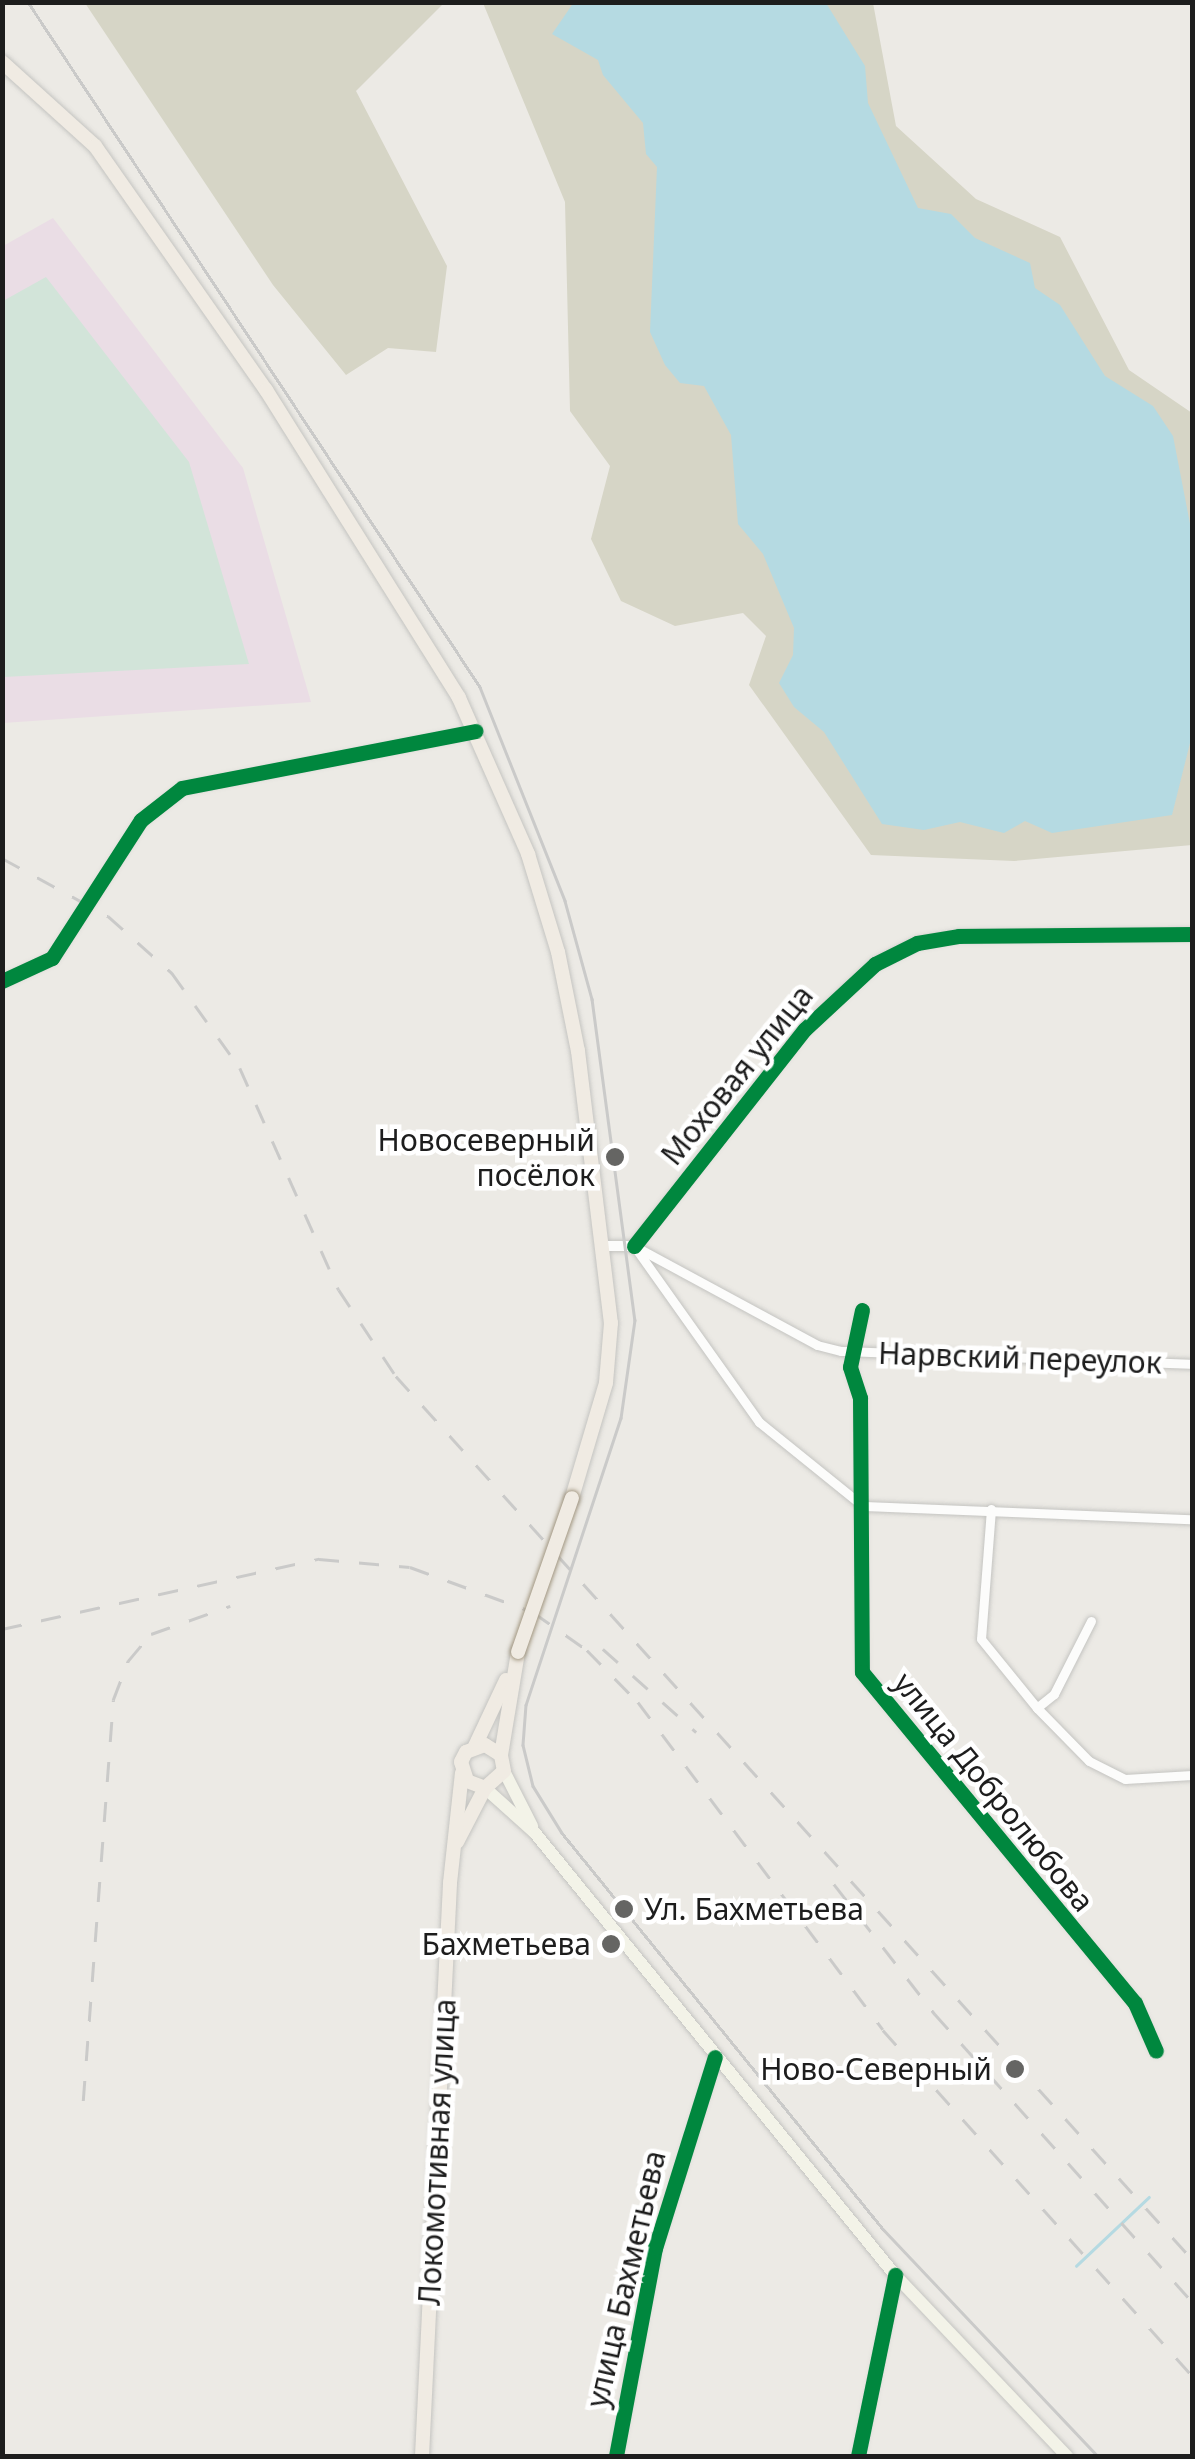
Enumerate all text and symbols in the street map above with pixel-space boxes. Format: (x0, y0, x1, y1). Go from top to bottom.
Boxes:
street label: Моховая улица (654, 978, 820, 1172)
place label: Новосеверный посёлок (378, 1122, 595, 1192)
marker: Новосеверный посёлок (604, 1146, 626, 1168)
street label: Нарвский переулок (878, 1335, 1162, 1381)
street label: улица Добролюбова (886, 1665, 1102, 1919)
place label: Ул. Бахметьева (644, 1891, 864, 1927)
marker: Ул. Бахметьева (613, 1898, 635, 1920)
place label: Бахметьева (421, 1926, 591, 1962)
marker: Бахметьева (600, 1933, 622, 1955)
street label: Локомотивная улица (411, 1998, 463, 2306)
place label: Ново-Северный (760, 2051, 992, 2087)
marker: Ново-Северный (1002, 2056, 1028, 2082)
street label: улица Бахметьева (579, 2147, 673, 2411)

